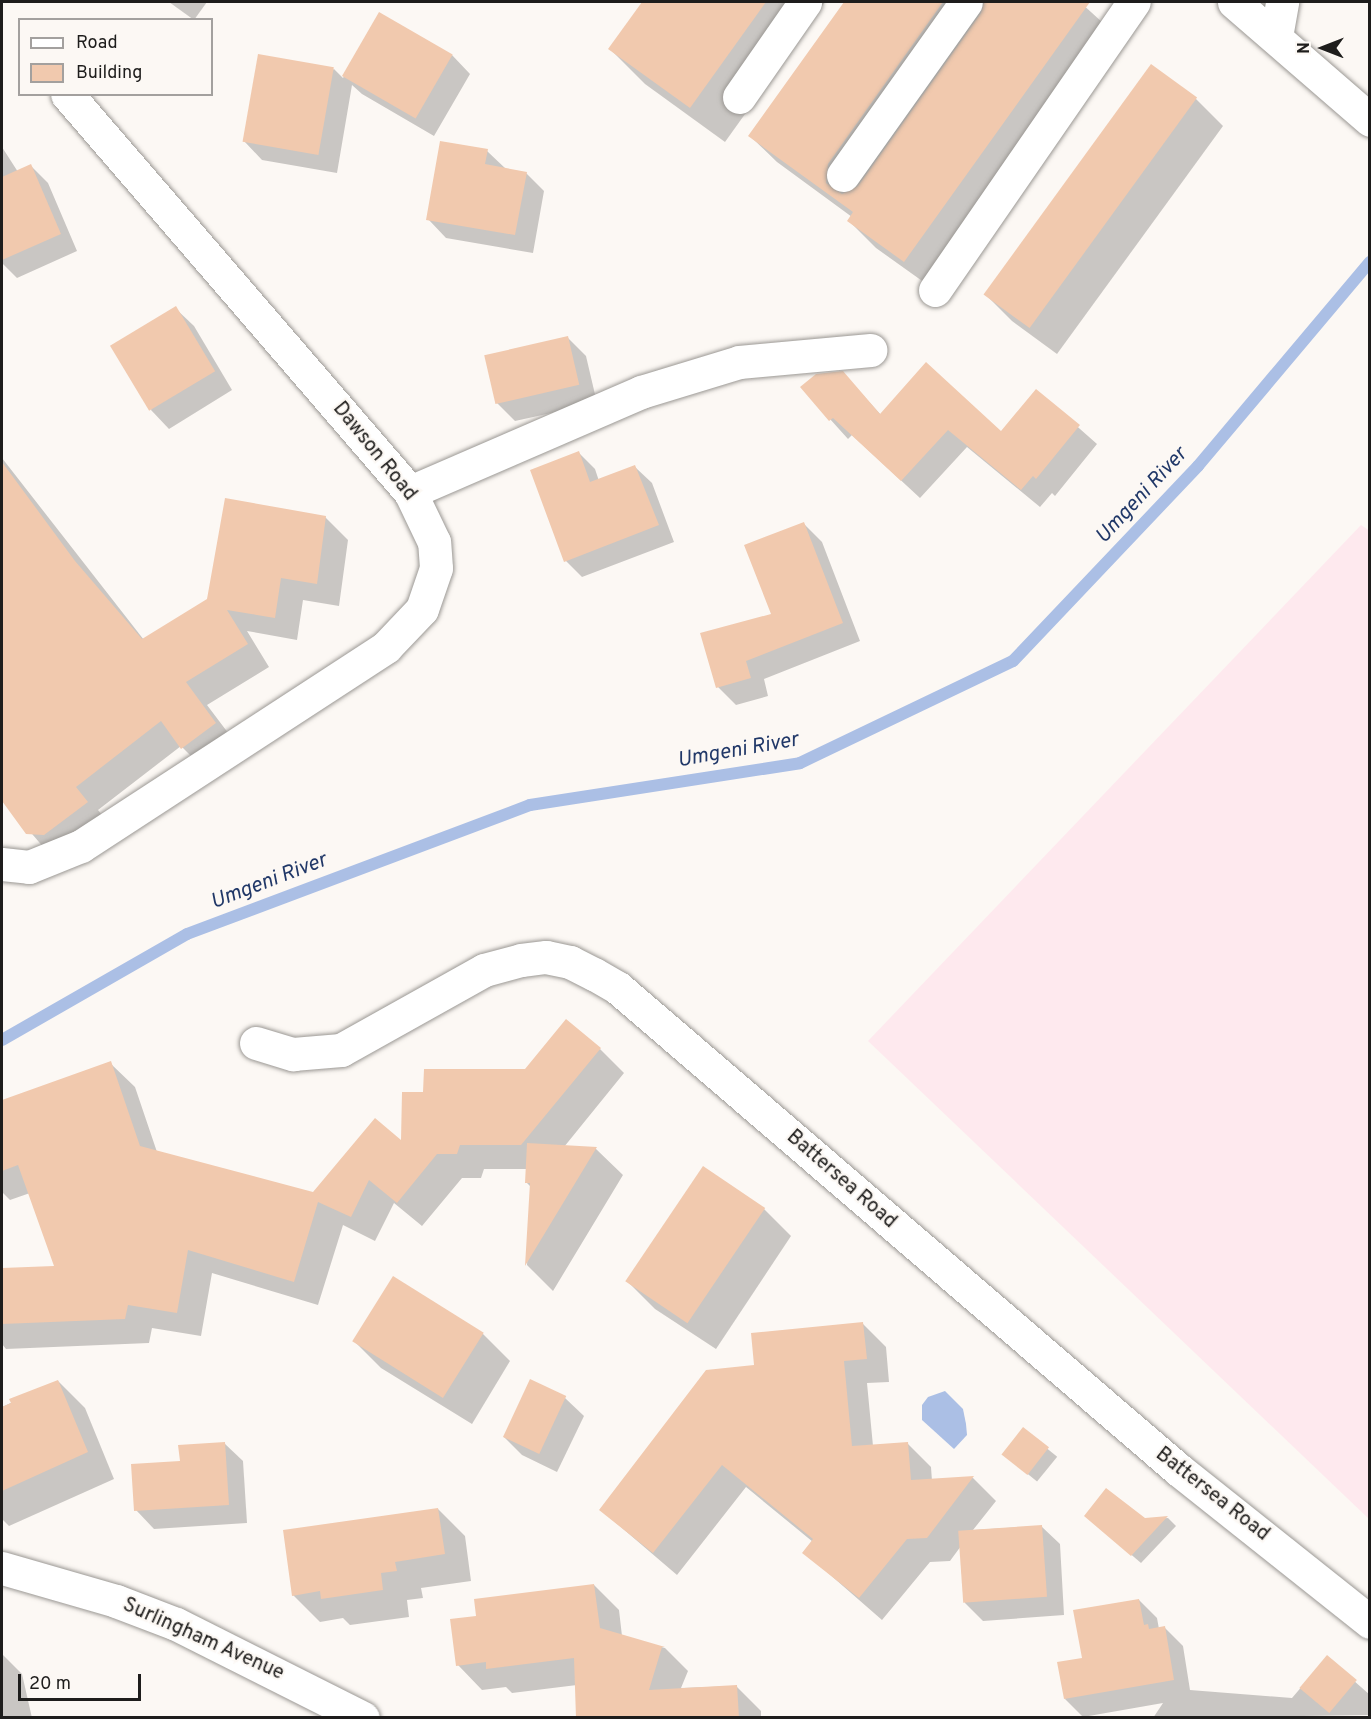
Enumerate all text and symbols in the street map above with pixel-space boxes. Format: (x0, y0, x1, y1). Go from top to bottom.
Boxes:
legend (18, 18, 213, 96)
north arrow (1293, 18, 1353, 78)
text: Road (76, 32, 118, 55)
text: N (1295, 42, 1315, 54)
text: Building (76, 62, 142, 85)
street label: Dawson Road (327, 398, 421, 506)
water label: Umgeni River (1091, 443, 1193, 549)
water label: Umgeni River (675, 728, 801, 774)
water label: Umgeni River (207, 848, 331, 916)
street label: Battersea Road (781, 1126, 901, 1234)
street label: Battersea Road (1150, 1443, 1274, 1547)
street label: Surlingham Avenue (118, 1593, 288, 1687)
scale bar (21, 1662, 144, 1700)
text: 20 m (29, 1673, 71, 1696)

